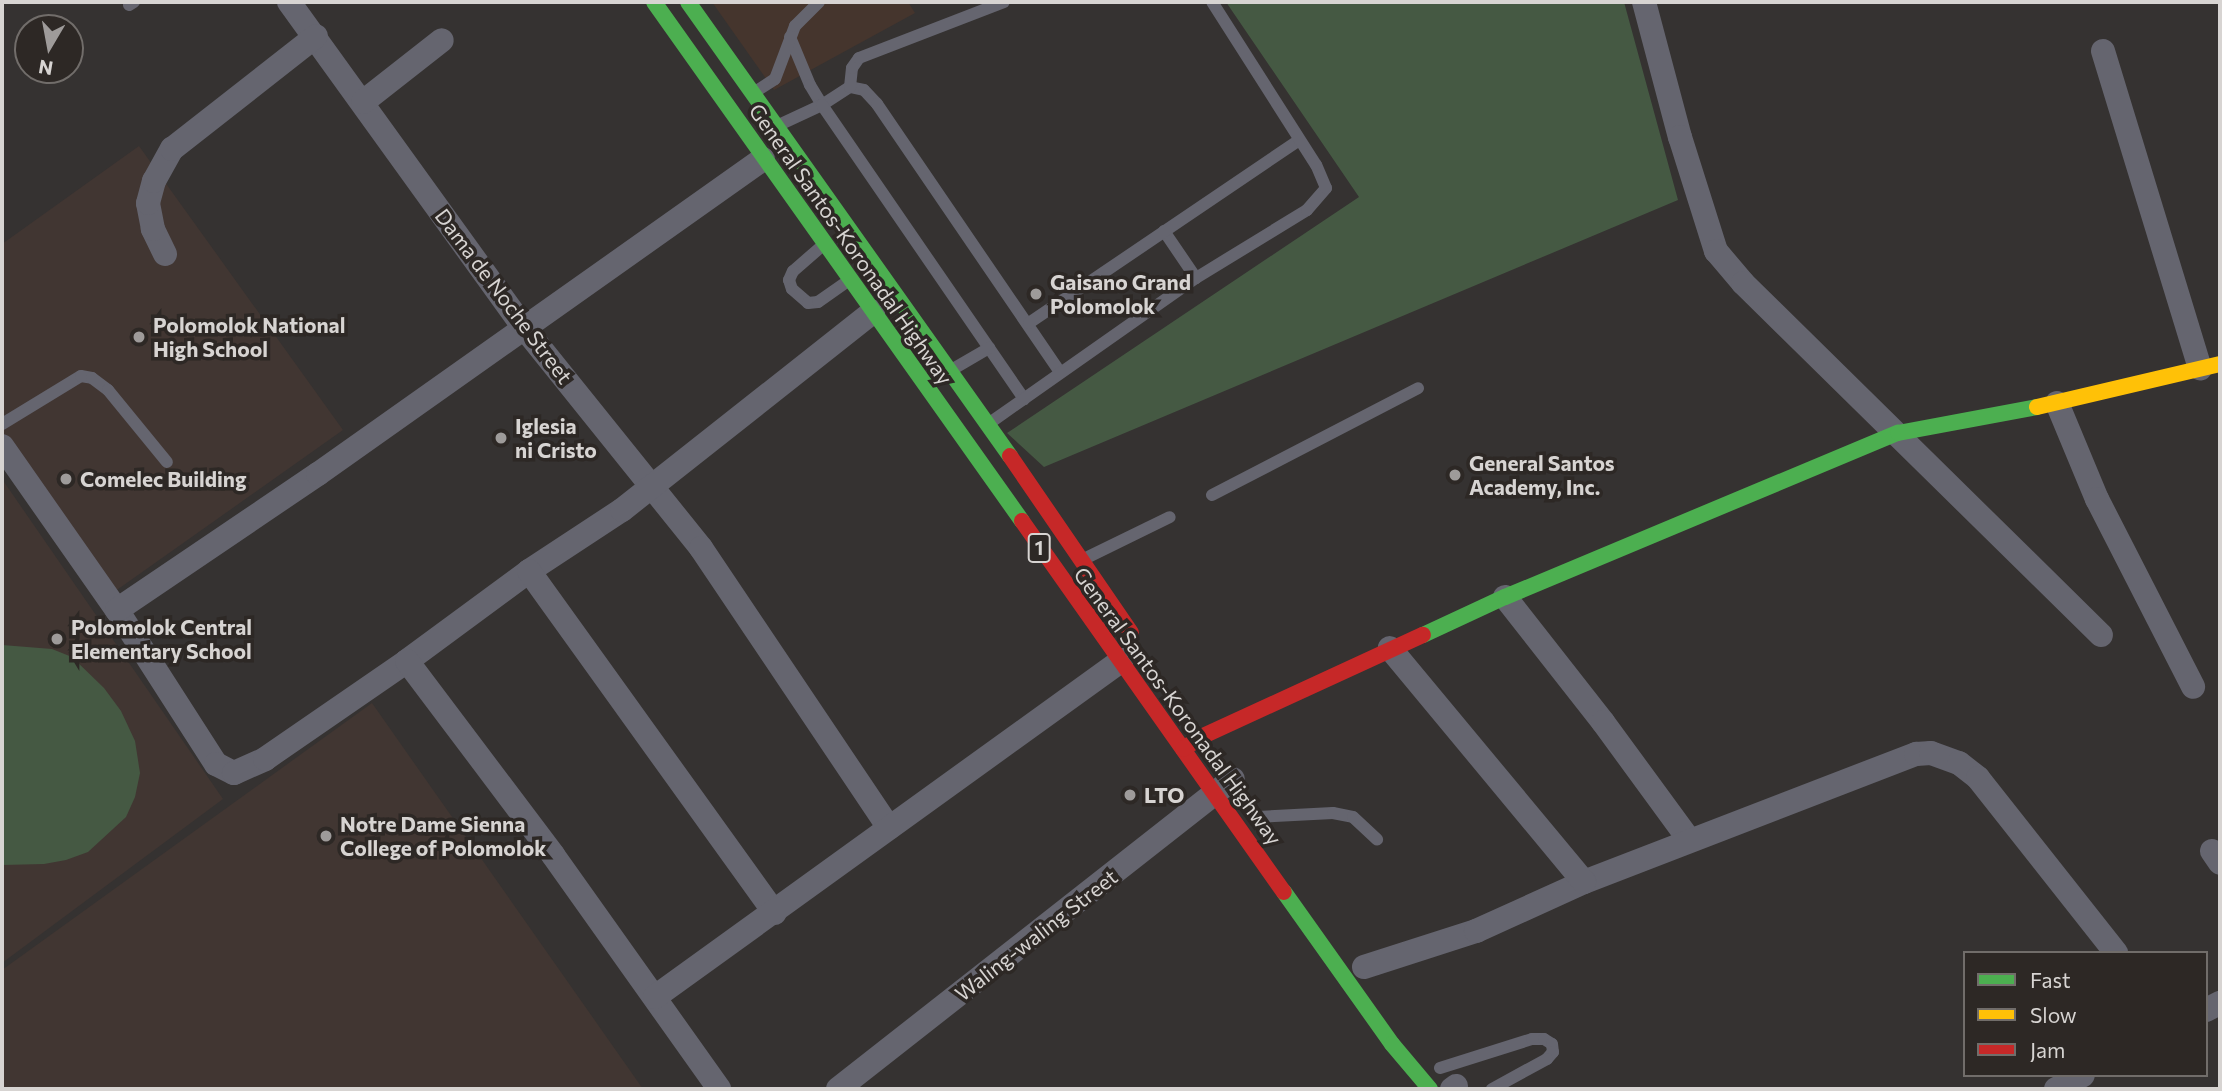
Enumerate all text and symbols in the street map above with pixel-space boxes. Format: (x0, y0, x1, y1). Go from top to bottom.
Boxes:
north arrow (14, 14, 84, 84)
text: N (37, 56, 55, 81)
street label: General Santos-Koronadal Highway (744, 99, 958, 389)
street label: Dama de Noche Street (430, 204, 578, 388)
place label: Gaisano Grand Polomolok (1050, 269, 1191, 319)
marker: Gaisano Grand Polomolok (1028, 286, 1044, 302)
place label: Polomolok National High School (153, 312, 345, 362)
marker: Polomolok National High School (131, 329, 147, 345)
place label: Iglesia ni Cristo (515, 413, 597, 463)
marker: Iglesia ni Cristo (493, 430, 509, 446)
place label: General Santos Academy, Inc. (1469, 450, 1615, 500)
place label: Comelec Building (80, 466, 247, 492)
marker: General Santos Academy, Inc. (1447, 467, 1463, 483)
marker: Comelec Building (58, 471, 74, 487)
road number: 1 (1027, 533, 1051, 564)
street label: General Santos-Koronadal Highway (1069, 562, 1287, 850)
place label: Polomolok Central Elementary School (71, 614, 252, 664)
marker: Polomolok Central Elementary School (49, 631, 65, 647)
place label: LTO (1144, 782, 1184, 808)
marker: LTO (1122, 787, 1138, 803)
place label: Notre Dame Sienna College of Polomolok (340, 811, 546, 861)
marker: Notre Dame Sienna College of Polomolok (318, 828, 334, 844)
street label: Waling-waling Street (950, 864, 1122, 1006)
legend (1963, 951, 2208, 1077)
text: Fast (2030, 967, 2071, 992)
text: Slow (2030, 1002, 2077, 1027)
text: Jam (2030, 1037, 2065, 1062)

